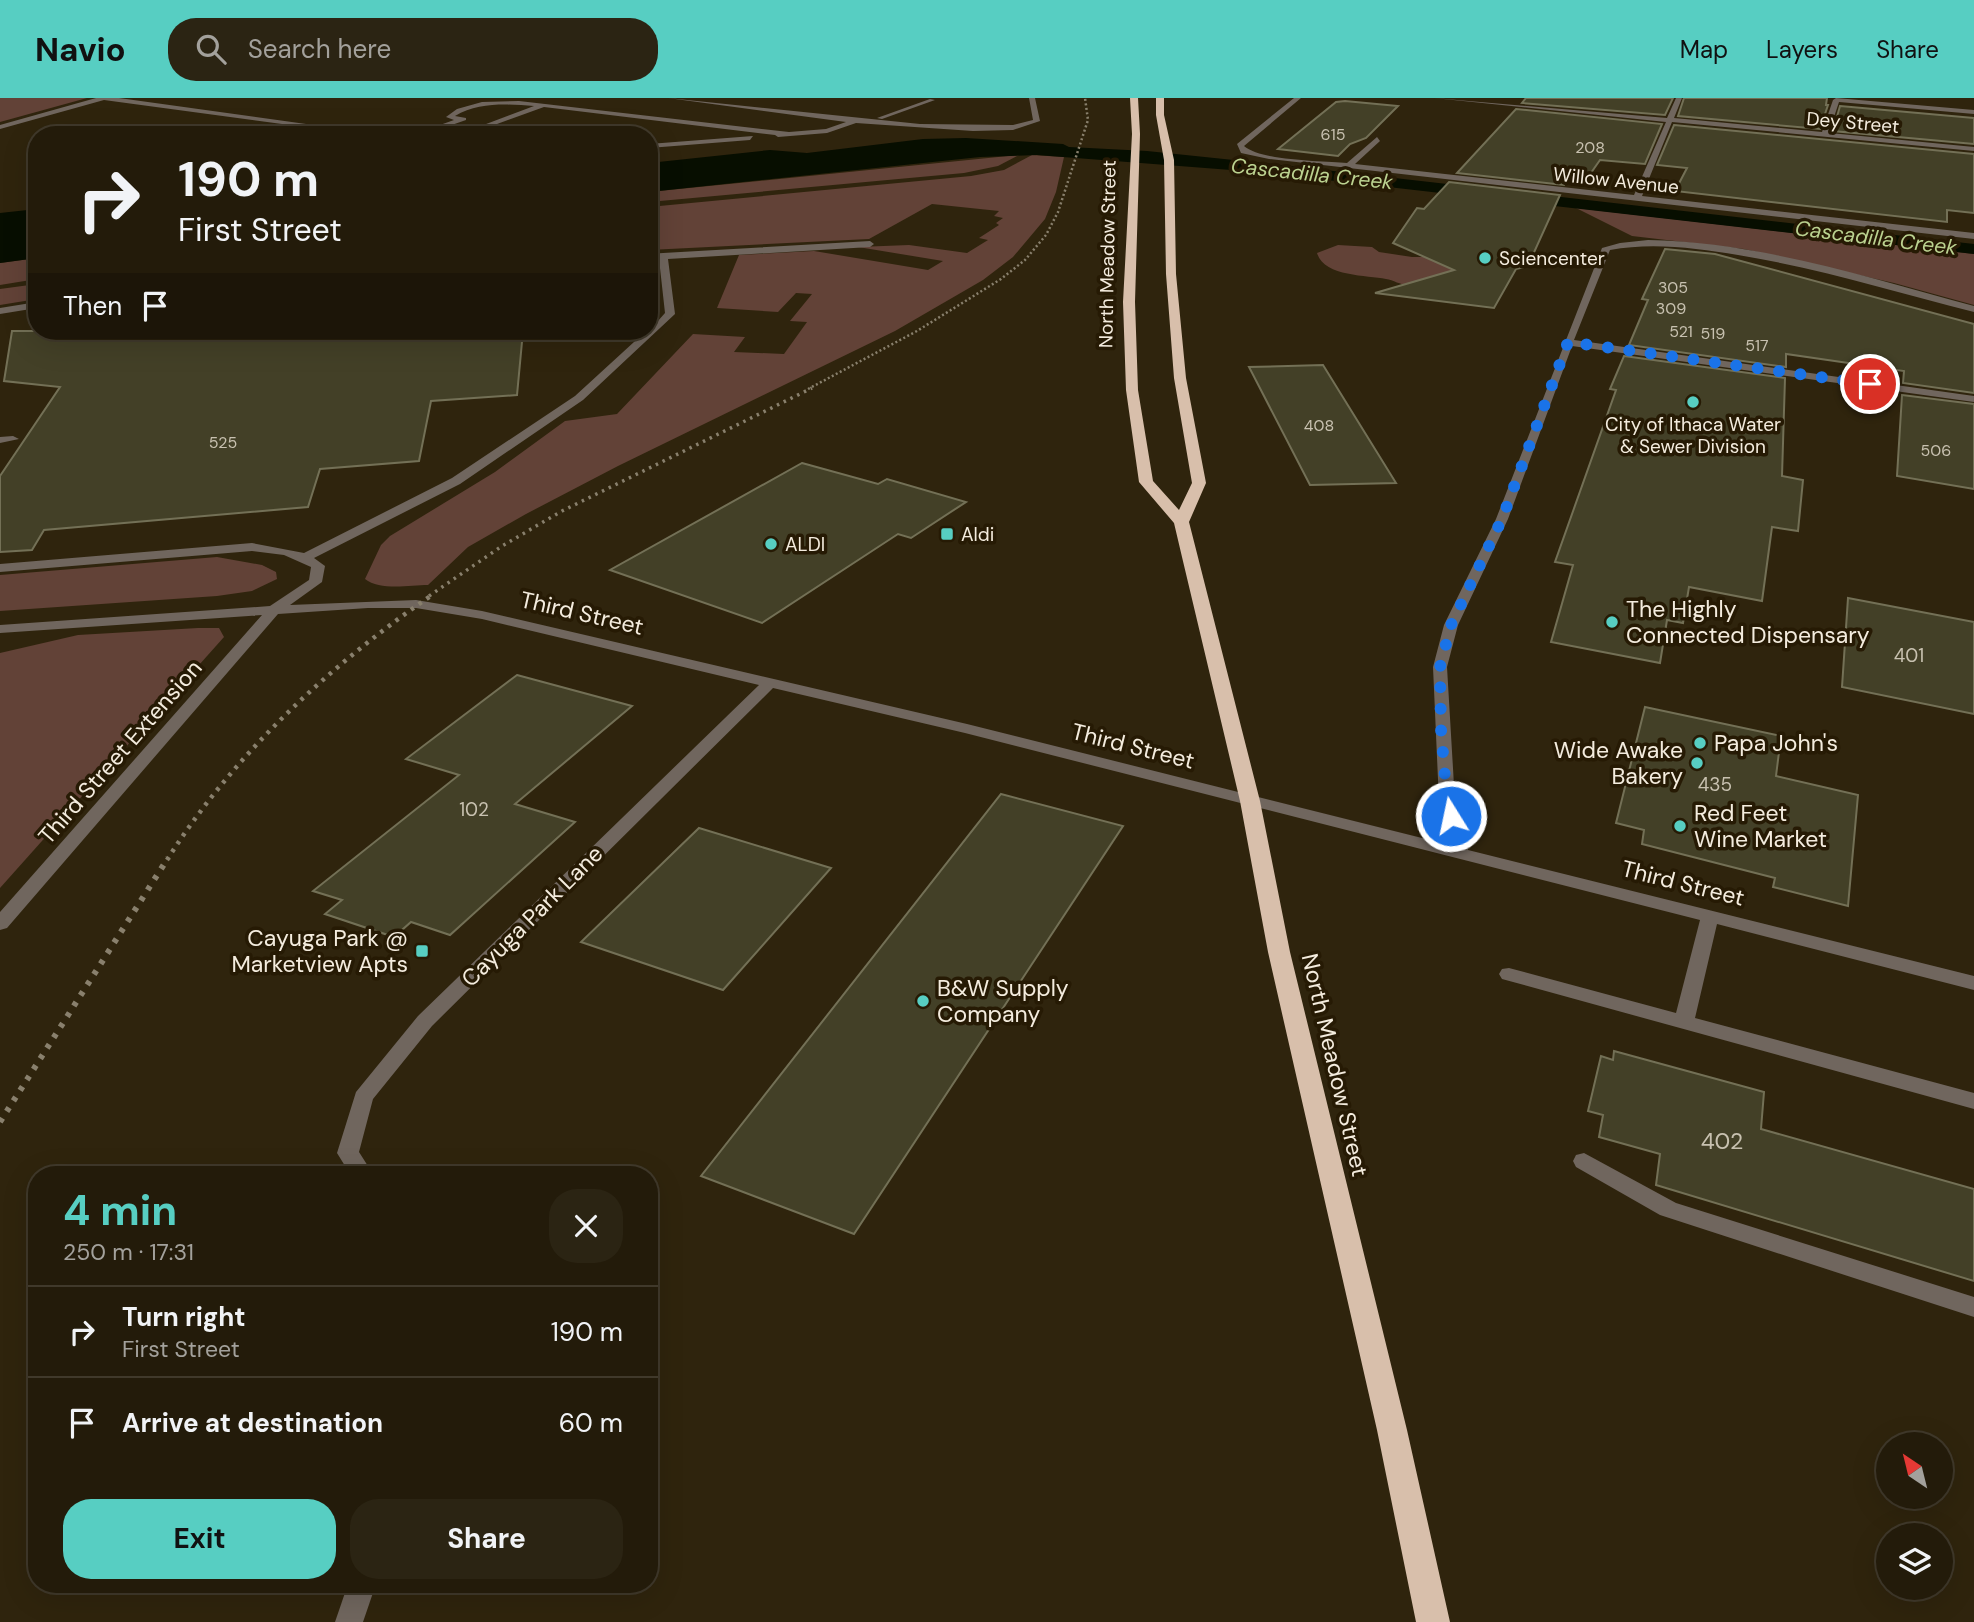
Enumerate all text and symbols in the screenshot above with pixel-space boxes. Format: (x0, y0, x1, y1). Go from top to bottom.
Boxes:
search box (168, 18, 658, 81)
text: Navio (35, 28, 126, 71)
icon: search (192, 30, 230, 68)
text: Search here (248, 32, 391, 66)
text: Map (1680, 34, 1728, 65)
text: Layers (1766, 34, 1838, 65)
text: Share (1876, 34, 1939, 65)
street label: Dey Street (1806, 106, 1900, 139)
house number: 615 (1321, 124, 1345, 145)
house number: 208 (1575, 137, 1605, 158)
text: 190 m (178, 147, 319, 211)
water label: Cascadilla Creek (1230, 152, 1395, 196)
icon: right (63, 154, 154, 245)
street label: North Meadow Street (1093, 160, 1122, 348)
street label: Willow Avenue (1552, 161, 1680, 200)
text: First Street (178, 209, 342, 251)
water label: Cascadilla Creek (1793, 214, 1959, 262)
place label: Sciencenter (1499, 246, 1605, 271)
marker: Sciencenter (1477, 250, 1493, 266)
house number: 305 (1658, 277, 1688, 298)
icon: arrive (136, 287, 174, 325)
text: Then (63, 289, 122, 323)
house number: 309 (1656, 298, 1686, 319)
house number: 521 (1669, 321, 1693, 342)
house number: 519 (1701, 323, 1725, 344)
house number: 517 (1745, 335, 1769, 356)
pin (1840, 354, 1900, 414)
icon: arrive (1851, 365, 1889, 403)
marker: City of Ithaca Water & Sewer Division (1685, 394, 1701, 410)
place label: City of Ithaca Water & Sewer Division (1605, 412, 1781, 459)
house number: 408 (1304, 415, 1334, 436)
house number: 525 (209, 432, 237, 453)
house number: 506 (1921, 440, 1951, 461)
place label: Aldi (961, 522, 994, 547)
marker: Aldi (939, 526, 955, 542)
place label: ALDI (785, 532, 825, 557)
marker: ALDI (763, 536, 779, 552)
street label: Third Street (518, 584, 646, 642)
place label: The Highly Connected Dispensary (1626, 594, 1870, 650)
marker: The Highly Connected Dispensary (1604, 614, 1620, 630)
house number: 401 (1894, 643, 1924, 668)
street label: Third Street Extension (32, 654, 208, 850)
street label: Third Street (1069, 716, 1197, 776)
place label: Papa John's (1714, 728, 1838, 758)
place label: Wide Awake Bakery (1554, 735, 1683, 791)
marker: Papa John's (1692, 735, 1708, 751)
marker: Wide Awake Bakery (1689, 755, 1705, 771)
house number: 435 (1698, 772, 1732, 797)
position arrow (1414, 779, 1488, 853)
house number: 102 (459, 797, 489, 822)
place label: Red Feet Wine Market (1694, 798, 1827, 854)
marker: Red Feet Wine Market (1672, 818, 1688, 834)
street label: Cayuga Park Lane (455, 839, 609, 993)
street label: Third Street (1619, 853, 1747, 913)
place label: Cayuga Park @ Marketview Apts (231, 923, 408, 979)
marker: Cayuga Park @ Marketview Apts (414, 943, 430, 959)
street label: North Meadow Street (1295, 951, 1375, 1179)
place label: B&W Supply Company (937, 973, 1069, 1029)
marker: B&W Supply Company (915, 993, 931, 1009)
house number: 402 (1701, 1126, 1743, 1156)
text: 4 min (63, 1183, 177, 1238)
button: close (549, 1189, 623, 1263)
text: 250 m · 17:31 (63, 1237, 194, 1267)
text: Turn right (122, 1300, 246, 1334)
icon: right (63, 1313, 101, 1351)
text: 190 m (551, 1315, 623, 1349)
text: First Street (122, 1334, 240, 1364)
icon: arrive (63, 1404, 101, 1442)
text: Arrive at destination (122, 1406, 383, 1440)
text: 60 m (559, 1406, 623, 1440)
north arrow (1876, 1432, 1953, 1508)
map controls (1876, 1432, 1953, 1600)
button: Exit (63, 1499, 336, 1579)
button: Share (350, 1499, 623, 1579)
button: layers (1876, 1523, 1953, 1600)

